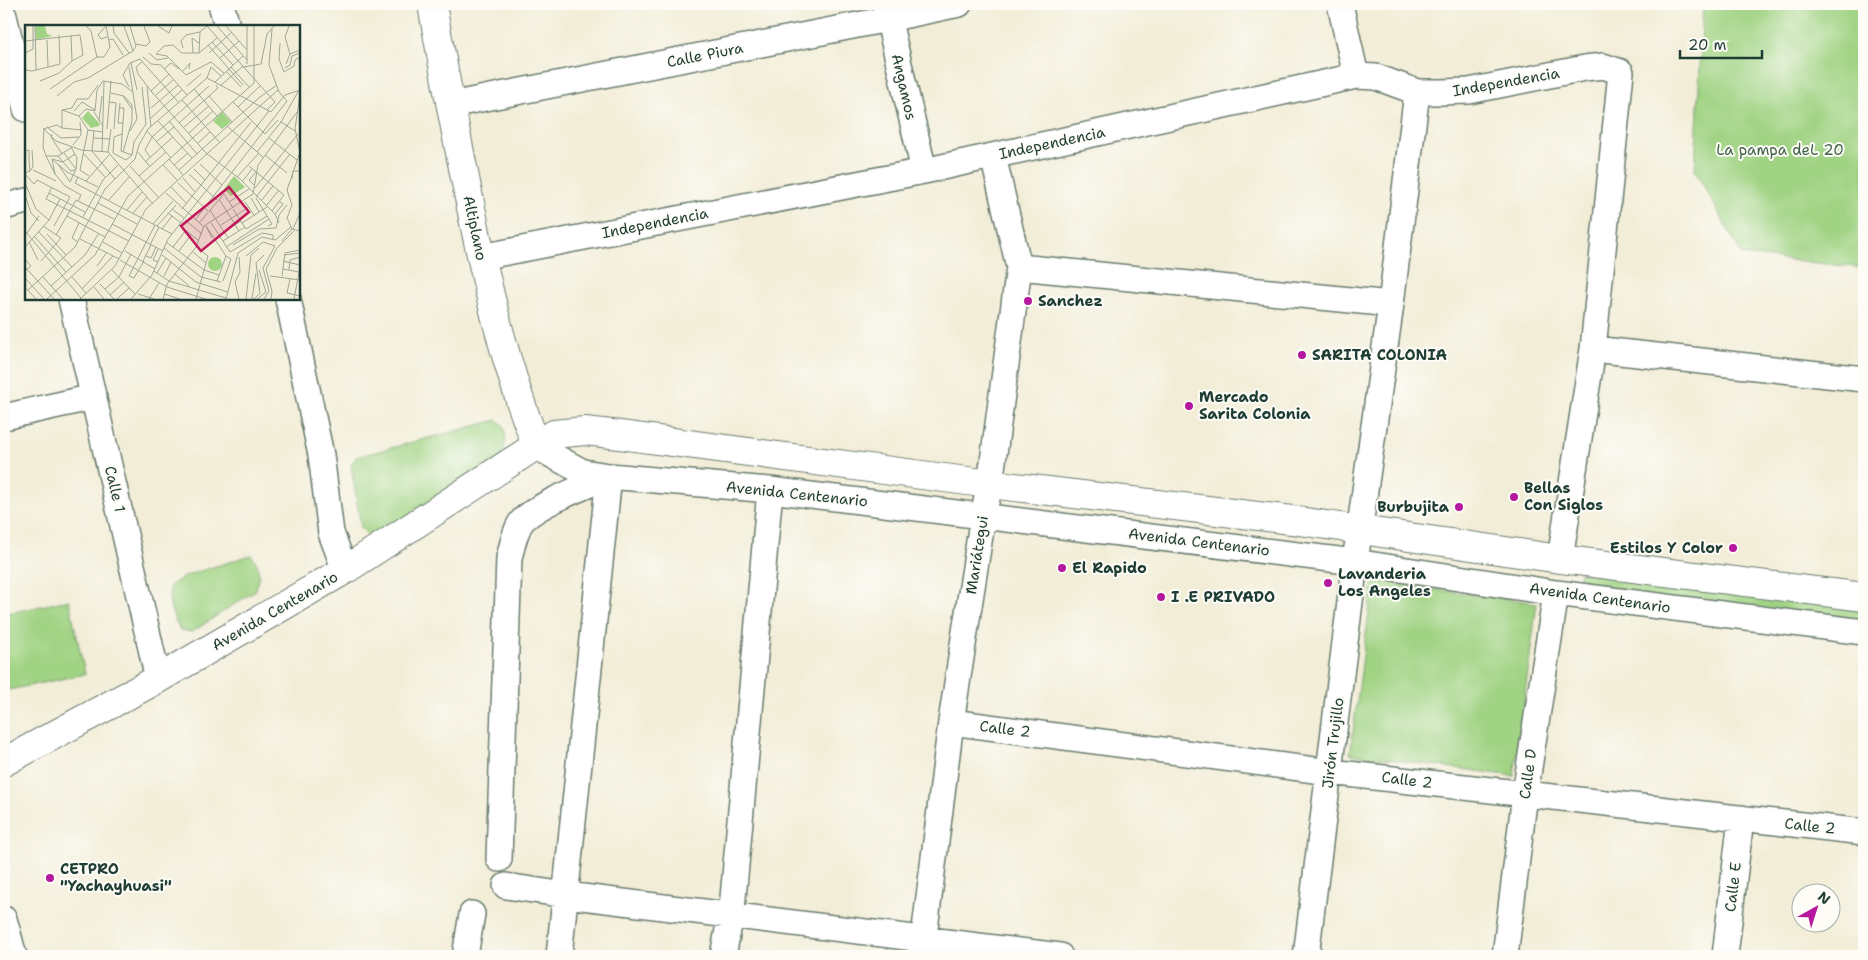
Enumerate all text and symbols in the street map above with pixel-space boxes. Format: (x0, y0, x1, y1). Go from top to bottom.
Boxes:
inset map (25, 25, 300, 300)
scale bar (1680, 28, 1763, 60)
text: 20 m (1688, 35, 1727, 55)
street label: Calle Piura (665, 38, 746, 72)
street label: Angamos (887, 52, 921, 122)
street label: Independencia (1451, 63, 1562, 101)
street label: Independencia (997, 122, 1108, 164)
park label: La pampa deL 20 (1716, 140, 1844, 160)
street label: Altiplano (458, 194, 492, 262)
street label: Independencia (600, 203, 711, 243)
place label: Sanchez (1038, 291, 1103, 311)
marker: Sanchez (1022, 295, 1034, 307)
place label: SARITA COLONIA (1312, 345, 1447, 365)
marker: SARITA COLONIA (1296, 349, 1308, 361)
place label: Mercado Sarita Colonia (1199, 387, 1311, 424)
marker: Mercado Sarita Colonia (1183, 400, 1195, 412)
street label: Calle 1 (100, 464, 130, 514)
street label: Avenida Centenario (725, 477, 869, 511)
place label: Bellas Con Siglos (1524, 478, 1603, 515)
marker: Bellas Con Siglos (1508, 491, 1520, 503)
place label: Burbujita (1377, 497, 1450, 517)
marker: Burbujita (1453, 501, 1465, 513)
street label: Mariátegui (961, 514, 993, 596)
street label: Avenida Centenario (1127, 523, 1271, 561)
place label: Estilos Y Color (1610, 538, 1723, 558)
marker: Estilos Y Color (1727, 542, 1739, 554)
place label: El Rapido (1072, 558, 1147, 578)
marker: El Rapido (1056, 562, 1068, 574)
place label: Lavanderia Los Angeles (1338, 564, 1431, 601)
street label: Avenida Centenario (208, 567, 342, 655)
marker: Lavanderia Los Angeles (1322, 577, 1334, 589)
street label: Avenida Centenario (1528, 578, 1672, 618)
place label: I .E PRIVADO (1171, 587, 1275, 607)
marker: I .E PRIVADO (1155, 591, 1167, 603)
street label: Jirón Trujillo (1317, 696, 1349, 790)
street label: Calle 2 (978, 716, 1032, 742)
street label: Calle D (1515, 747, 1541, 800)
street label: Calle 2 (1380, 767, 1434, 793)
street label: Calle 2 (1783, 813, 1837, 839)
place label: CETPRO "Yachayhuasi" (60, 859, 172, 896)
street label: Calle E (1720, 861, 1746, 913)
marker: CETPRO "Yachayhuasi" (44, 872, 56, 884)
north arrow (1790, 882, 1840, 932)
text: N (1814, 887, 1834, 908)

